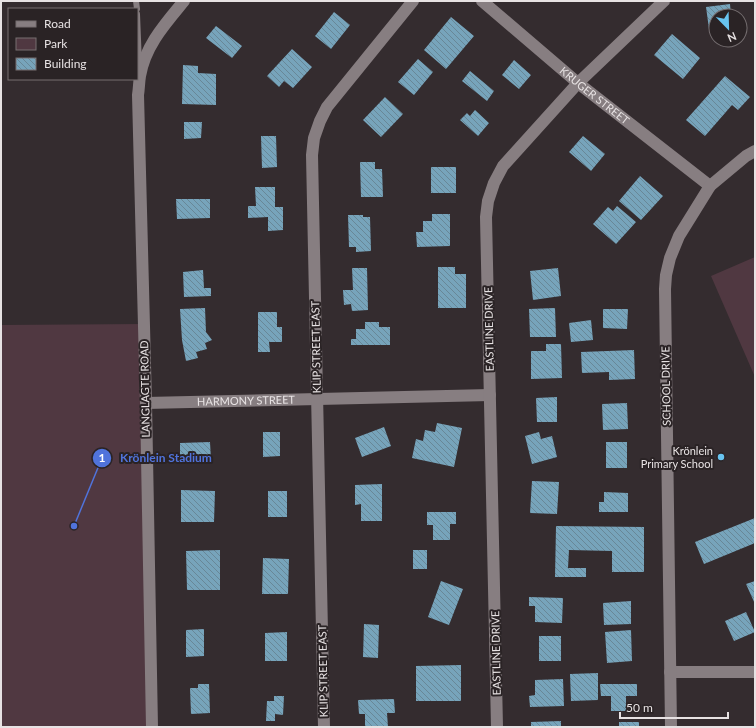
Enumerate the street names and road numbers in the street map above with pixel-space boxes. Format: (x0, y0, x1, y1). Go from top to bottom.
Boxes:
street label: KRUGER STREET (558, 64, 633, 127)
street label: EASTLINE DRIVE (481, 287, 496, 371)
street label: KLIP STREET EAST (308, 300, 323, 393)
street label: LANGLAGTE ROAD (137, 340, 152, 438)
street label: SCHOOL DRIVE (658, 346, 673, 426)
street label: HARMONY STREET (197, 393, 296, 408)
street label: EASTLINE DRIVE (488, 611, 503, 695)
street label: KLIP STREET EAST (315, 624, 330, 717)

